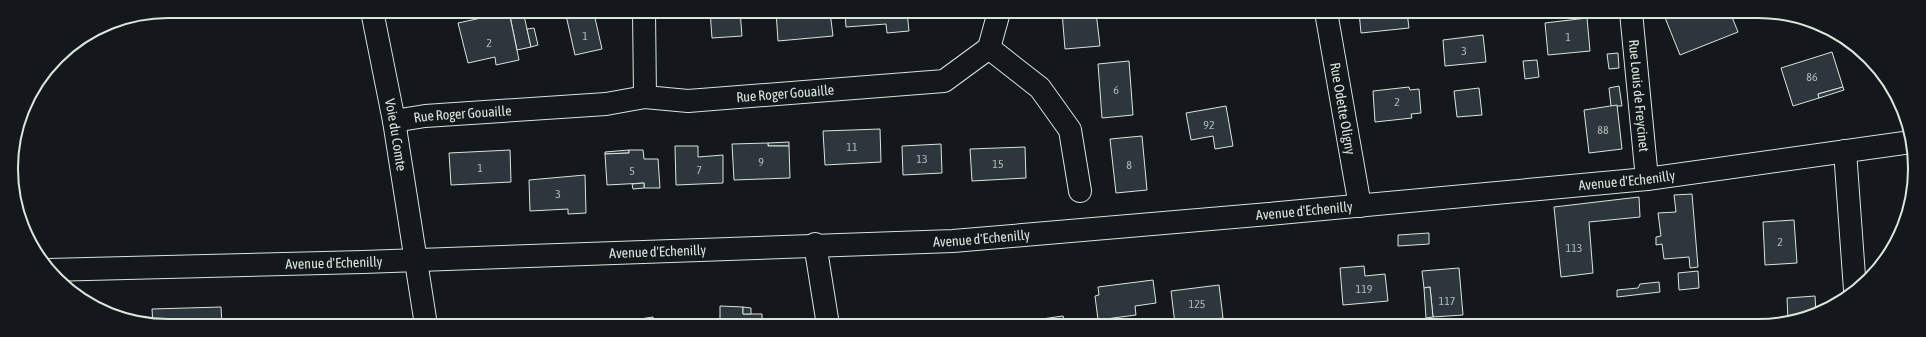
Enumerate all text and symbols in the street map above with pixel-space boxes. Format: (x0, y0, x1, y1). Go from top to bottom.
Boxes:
house number: 1 (582, 29, 588, 43)
house number: 1 (1565, 30, 1571, 44)
house number: 2 (486, 36, 492, 50)
street label: Rue Louis de Freycinet (1626, 39, 1652, 153)
house number: 3 (1461, 44, 1467, 58)
street label: Rue Odette Oligny (1327, 61, 1359, 156)
house number: 86 (1806, 70, 1818, 84)
street label: Rue Roger Gouaille (736, 82, 835, 105)
house number: 6 (1113, 83, 1119, 97)
house number: 2 (1394, 95, 1400, 109)
street label: Voie du Comte (382, 97, 410, 172)
street label: Rue Roger Gouaille (412, 102, 512, 126)
house number: 92 (1203, 118, 1215, 132)
house number: 88 (1597, 123, 1609, 137)
house number: 11 (846, 140, 858, 154)
house number: 13 (916, 152, 928, 166)
house number: 9 (758, 155, 764, 169)
house number: 15 (992, 157, 1004, 171)
house number: 8 (1126, 158, 1132, 172)
house number: 1 (477, 161, 483, 175)
house number: 7 (696, 163, 702, 177)
house number: 5 (629, 164, 635, 178)
street label: Avenue d'Echenilly (1578, 167, 1676, 193)
house number: 3 (555, 187, 561, 201)
street label: Avenue d'Echenilly (1255, 198, 1354, 223)
street label: Avenue d'Echenilly (933, 226, 1031, 250)
house number: 2 (1777, 235, 1783, 249)
house number: 113 (1566, 241, 1582, 255)
street label: Avenue d'Echenilly (609, 242, 707, 261)
street label: Avenue d'Echenilly (285, 253, 383, 272)
house number: 119 (1356, 282, 1373, 296)
house number: 117 (1439, 294, 1456, 308)
house number: 125 (1189, 297, 1205, 311)

